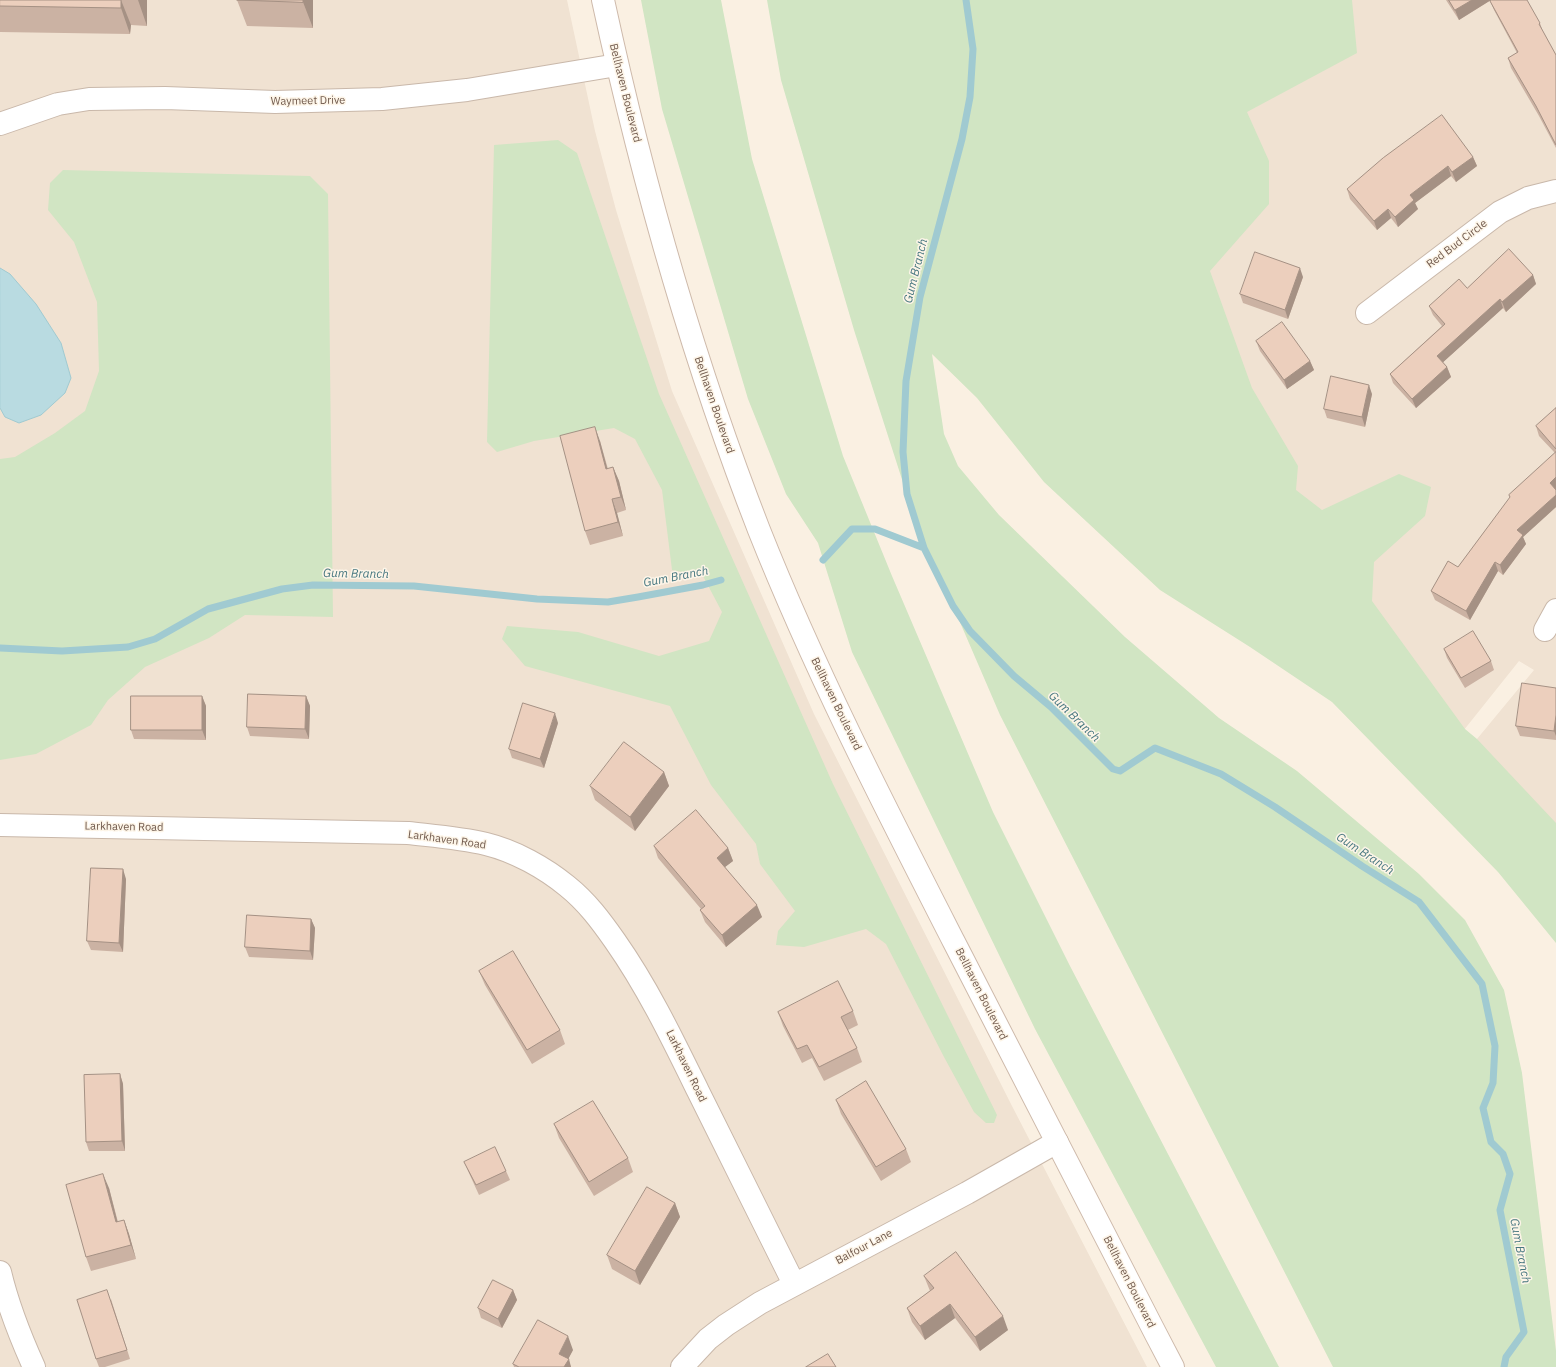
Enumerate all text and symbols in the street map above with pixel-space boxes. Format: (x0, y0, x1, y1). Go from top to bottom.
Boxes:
street label: Bellhaven Boulevard (606, 42, 644, 144)
street label: Waymeet Drive (271, 94, 345, 108)
street label: Red Bud Circle (1424, 217, 1490, 271)
water label: Gum Branch (901, 237, 931, 305)
street label: Bellhaven Boulevard (691, 355, 737, 455)
water label: Gum Branch (642, 564, 710, 590)
water label: Gum Branch (323, 566, 389, 582)
street label: Bellhaven Boulevard (808, 656, 864, 752)
water label: Gum Branch (1045, 689, 1103, 745)
street label: Larkhaven Road (85, 820, 163, 834)
street label: Larkhaven Road (407, 828, 487, 852)
water label: Gum Branch (1333, 830, 1397, 878)
street label: Bellhaven Boulevard (952, 946, 1010, 1042)
street label: Larkhaven Road (663, 1028, 709, 1104)
water label: Gum Branch (1507, 1217, 1533, 1285)
street label: Balfour Lane (833, 1227, 895, 1267)
street label: Bellhaven Boulevard (1100, 1234, 1158, 1330)

